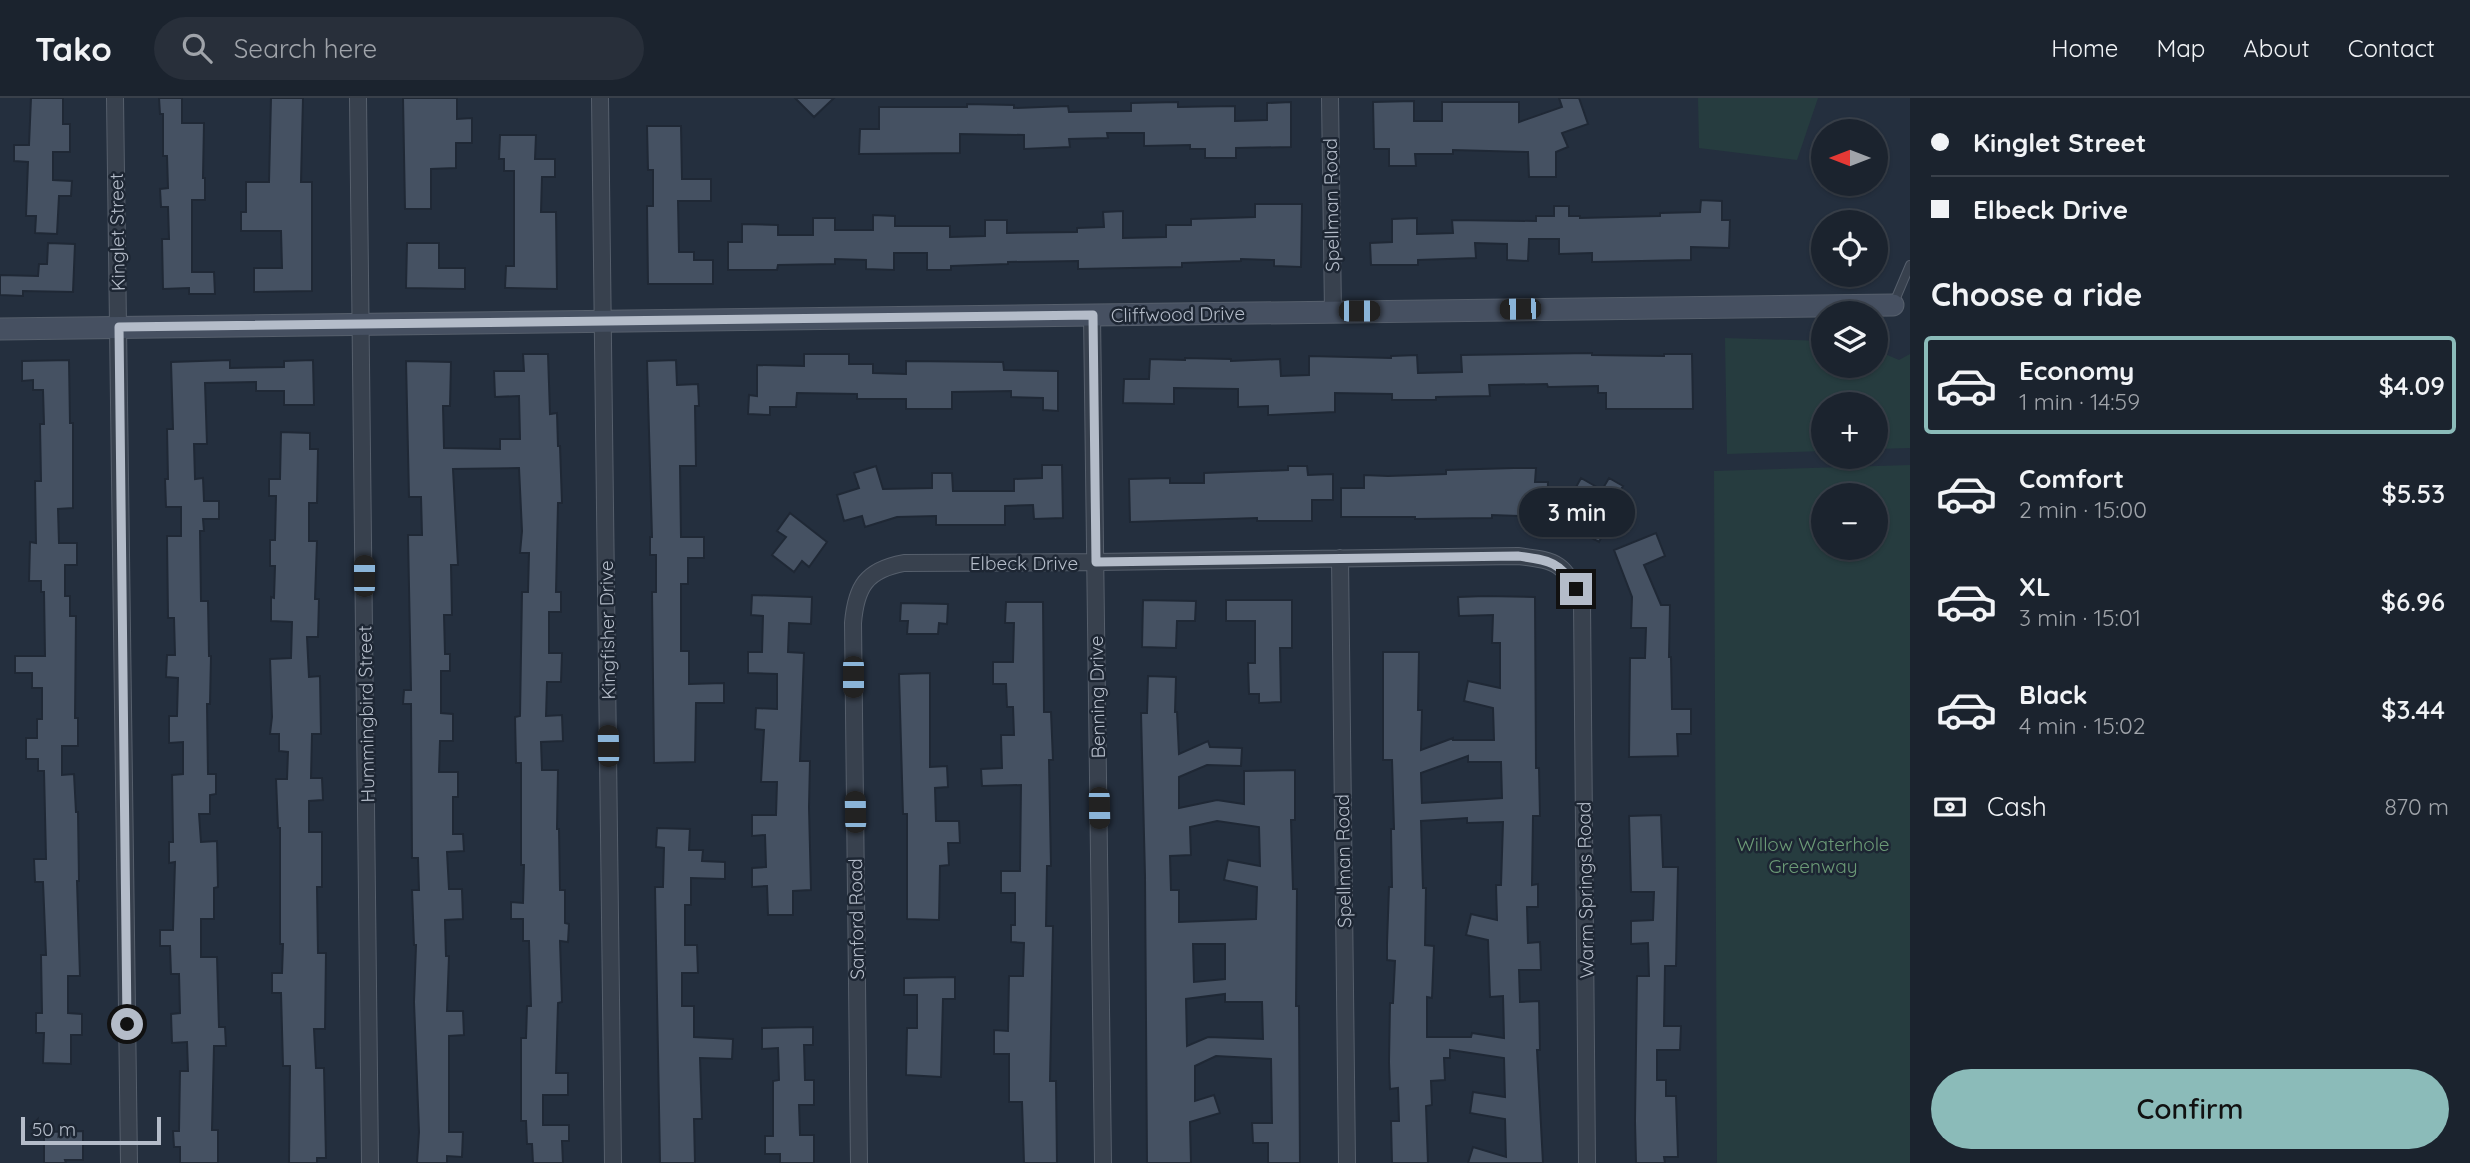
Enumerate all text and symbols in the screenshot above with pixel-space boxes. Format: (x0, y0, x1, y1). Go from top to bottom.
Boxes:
search box (154, 17, 644, 80)
text: Tako (35, 28, 112, 69)
icon: search (178, 29, 216, 67)
text: Search here (234, 32, 377, 65)
text: Home (2051, 33, 2118, 63)
text: Map (2156, 33, 2205, 63)
text: About (2243, 33, 2310, 63)
text: Contact (2348, 33, 2435, 63)
north arrow (1811, 119, 1888, 196)
map controls (1811, 119, 1888, 560)
text: Kinglet Street (1973, 126, 2146, 159)
street label: Spellman Road (1318, 138, 1344, 272)
street label: Kinglet Street (104, 173, 130, 291)
text: Elbeck Drive (1973, 193, 2128, 226)
button: locate (1811, 210, 1888, 287)
text: Choose a ride (1931, 274, 2143, 314)
car (1499, 298, 1542, 320)
street label: Cliffwood Drive (1111, 301, 1245, 327)
car (1339, 301, 1381, 322)
button: layers (1811, 301, 1888, 378)
icon: car (1935, 354, 1998, 417)
text: Economy (2019, 354, 2134, 387)
text: $4.09 (2379, 369, 2445, 402)
text: 1 min · 14:59 (2019, 387, 2140, 416)
button: + (1811, 392, 1888, 469)
icon: car (1935, 462, 1998, 525)
text: Comfort (2019, 462, 2124, 495)
text: $5.53 (2382, 477, 2445, 510)
button: − (1811, 483, 1888, 560)
callout: 3 min (1518, 488, 1634, 536)
text: 2 min · 15:00 (2019, 495, 2147, 524)
text: 3 min (1548, 498, 1606, 527)
street label: Elbeck Drive (970, 551, 1078, 575)
car (354, 555, 375, 597)
street label: Kingfisher Drive (594, 560, 620, 700)
icon: car (1935, 570, 1998, 633)
text: XL (2019, 570, 2051, 603)
route end (1560, 573, 1592, 605)
text: $6.96 (2381, 585, 2445, 618)
text: 3 min · 15:01 (2019, 603, 2141, 632)
street label: Hummingbird Street (352, 625, 380, 803)
street label: Benning Drive (1084, 635, 1110, 759)
car (843, 656, 864, 698)
icon: car (1935, 678, 1998, 741)
text: Black (2019, 678, 2088, 711)
text: $3.44 (2381, 693, 2445, 726)
text: 4 min · 15:02 (2019, 711, 2145, 740)
car (598, 725, 619, 767)
car (1089, 787, 1110, 829)
icon: cash (1931, 788, 1969, 826)
text: Cash (1987, 790, 2047, 823)
car (845, 791, 866, 833)
text: 870 m (2385, 792, 2449, 821)
street label: Spellman Road (1330, 794, 1356, 928)
street label: Warm Springs Road (1571, 801, 1599, 979)
park label: Willow Waterhole Greenway (1736, 832, 1890, 878)
street label: Sanford Road (843, 858, 869, 980)
route start (111, 1008, 143, 1040)
button: Confirm (1931, 1069, 2449, 1149)
scale bar (21, 1114, 161, 1146)
text: 50 m (32, 1117, 76, 1141)

